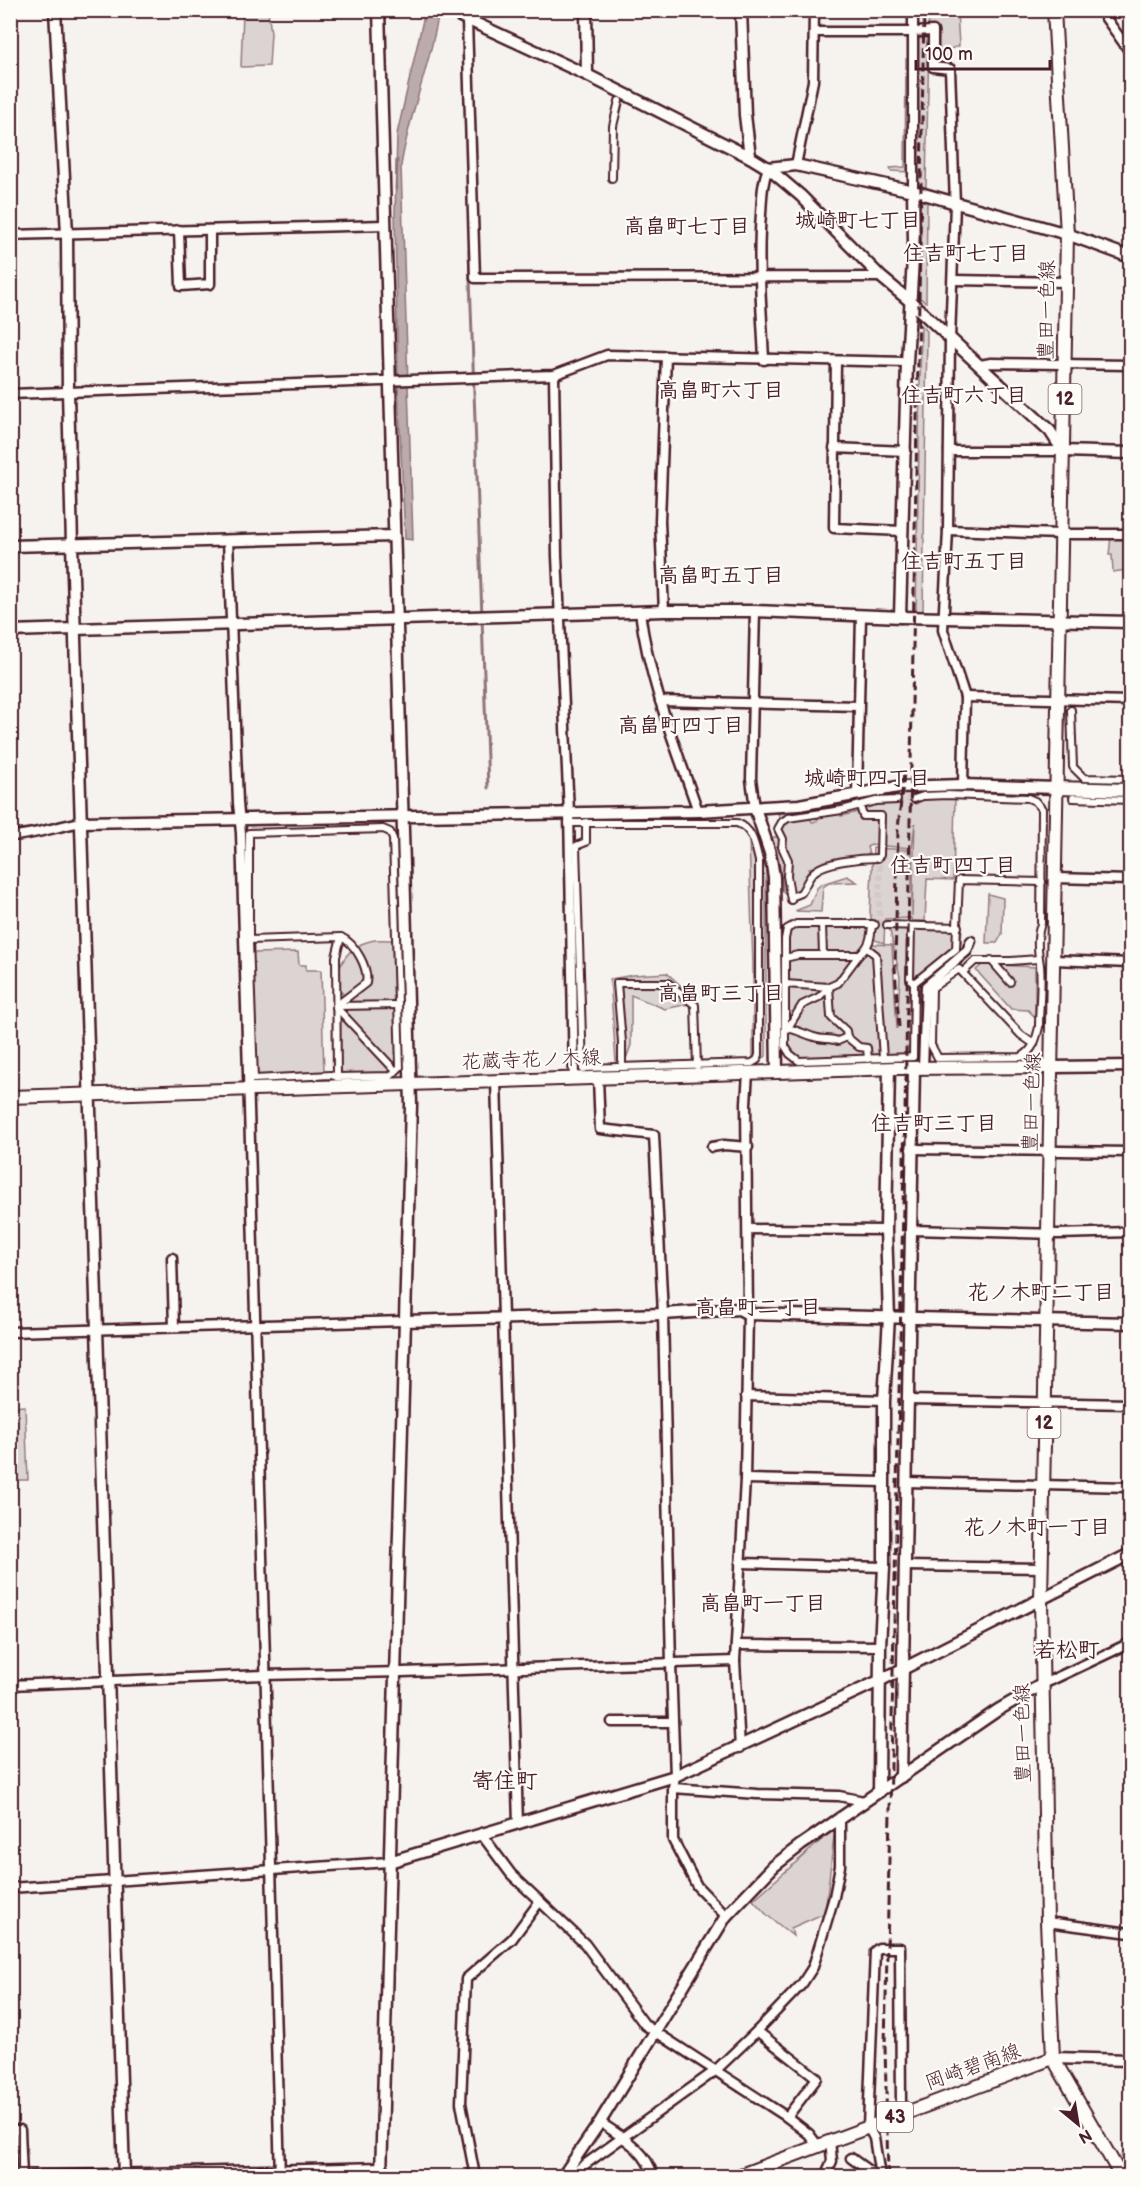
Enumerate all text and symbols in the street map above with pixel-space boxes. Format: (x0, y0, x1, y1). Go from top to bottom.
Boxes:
scale bar (916, 33, 1050, 71)
text: 100 m (925, 44, 973, 65)
district label: 城崎町七丁目 (795, 208, 921, 233)
district label: 高畠町七丁目 (624, 214, 750, 239)
district label: 住吉町七丁目 (903, 241, 1029, 266)
street label: 豊田一色線 (1034, 260, 1060, 360)
district label: 高畠町六丁目 (658, 378, 784, 403)
district label: 住吉町六丁目 (901, 383, 1027, 408)
road number: 12 (1048, 384, 1082, 414)
district label: 住吉町五丁目 (901, 549, 1027, 574)
district label: 高畠町五丁目 (658, 563, 784, 588)
district label: 高畠町四丁目 (618, 713, 744, 738)
district label: 城崎町四丁目 (804, 766, 930, 791)
district label: 住吉町四丁目 (890, 853, 1016, 878)
district label: 高畠町三丁目 (658, 981, 784, 1006)
street label: 花蔵寺花ノ木線 (461, 1046, 601, 1074)
street label: 豊田一色線 (1018, 1052, 1046, 1152)
district label: 住吉町三丁目 (871, 1111, 997, 1136)
district label: 花ノ木町二丁目 (968, 1280, 1115, 1305)
district label: 高畠町二丁目 (695, 1295, 821, 1320)
road number: 12 (1028, 1408, 1060, 1438)
district label: 花ノ木町一丁目 (964, 1515, 1111, 1540)
district label: 高畠町一丁目 (700, 1591, 826, 1616)
district label: 若松町 (1034, 1637, 1100, 1664)
street label: 豊田一色線 (1010, 1683, 1036, 1783)
district label: 寄住町 (472, 1768, 538, 1795)
street label: 岡崎碧南線 (922, 2039, 1024, 2095)
north arrow (1048, 2094, 1108, 2154)
road number: 43 (877, 2102, 913, 2132)
text: N (1075, 2124, 1095, 2147)

